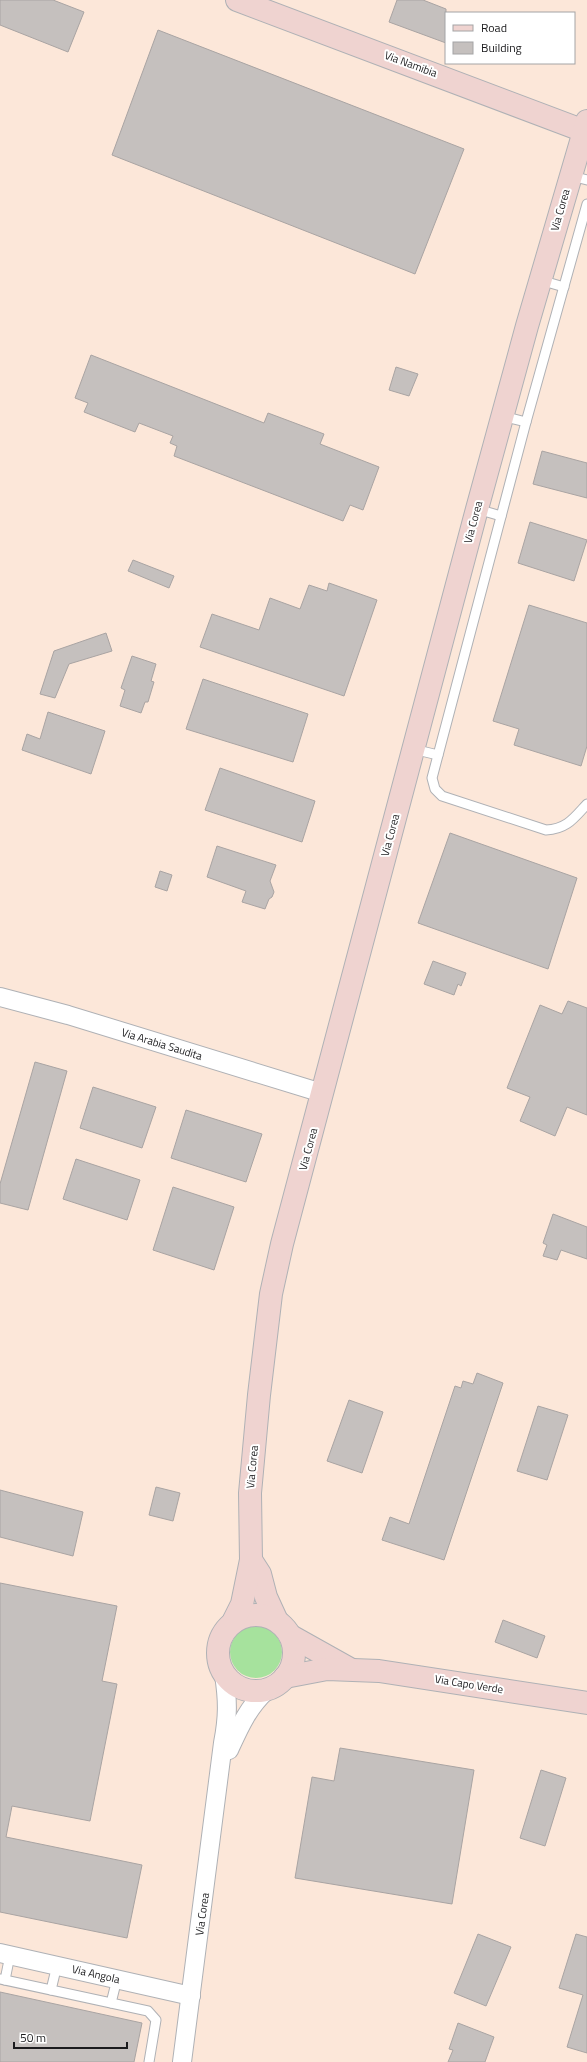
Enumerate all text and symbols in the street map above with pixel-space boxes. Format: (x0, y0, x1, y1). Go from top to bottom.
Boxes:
legend (445, 12, 575, 64)
text: Road (481, 18, 507, 37)
text: Building (481, 38, 522, 57)
street label: Via Namibia (382, 47, 440, 81)
street label: Via Corea (546, 187, 574, 233)
street label: Via Corea (460, 499, 486, 545)
street label: Via Corea (377, 812, 403, 858)
street label: Via Arabia Saudita (120, 1024, 205, 1064)
street label: Via Corea (295, 1126, 321, 1172)
street label: Via Corea (242, 1444, 262, 1489)
street label: Via Capo Verde (434, 1671, 505, 1697)
street label: Via Corea (191, 1891, 213, 1936)
street label: Via Angola (70, 1961, 122, 1987)
scale bar (14, 2024, 127, 2050)
text: 50 m (20, 2028, 46, 2047)

